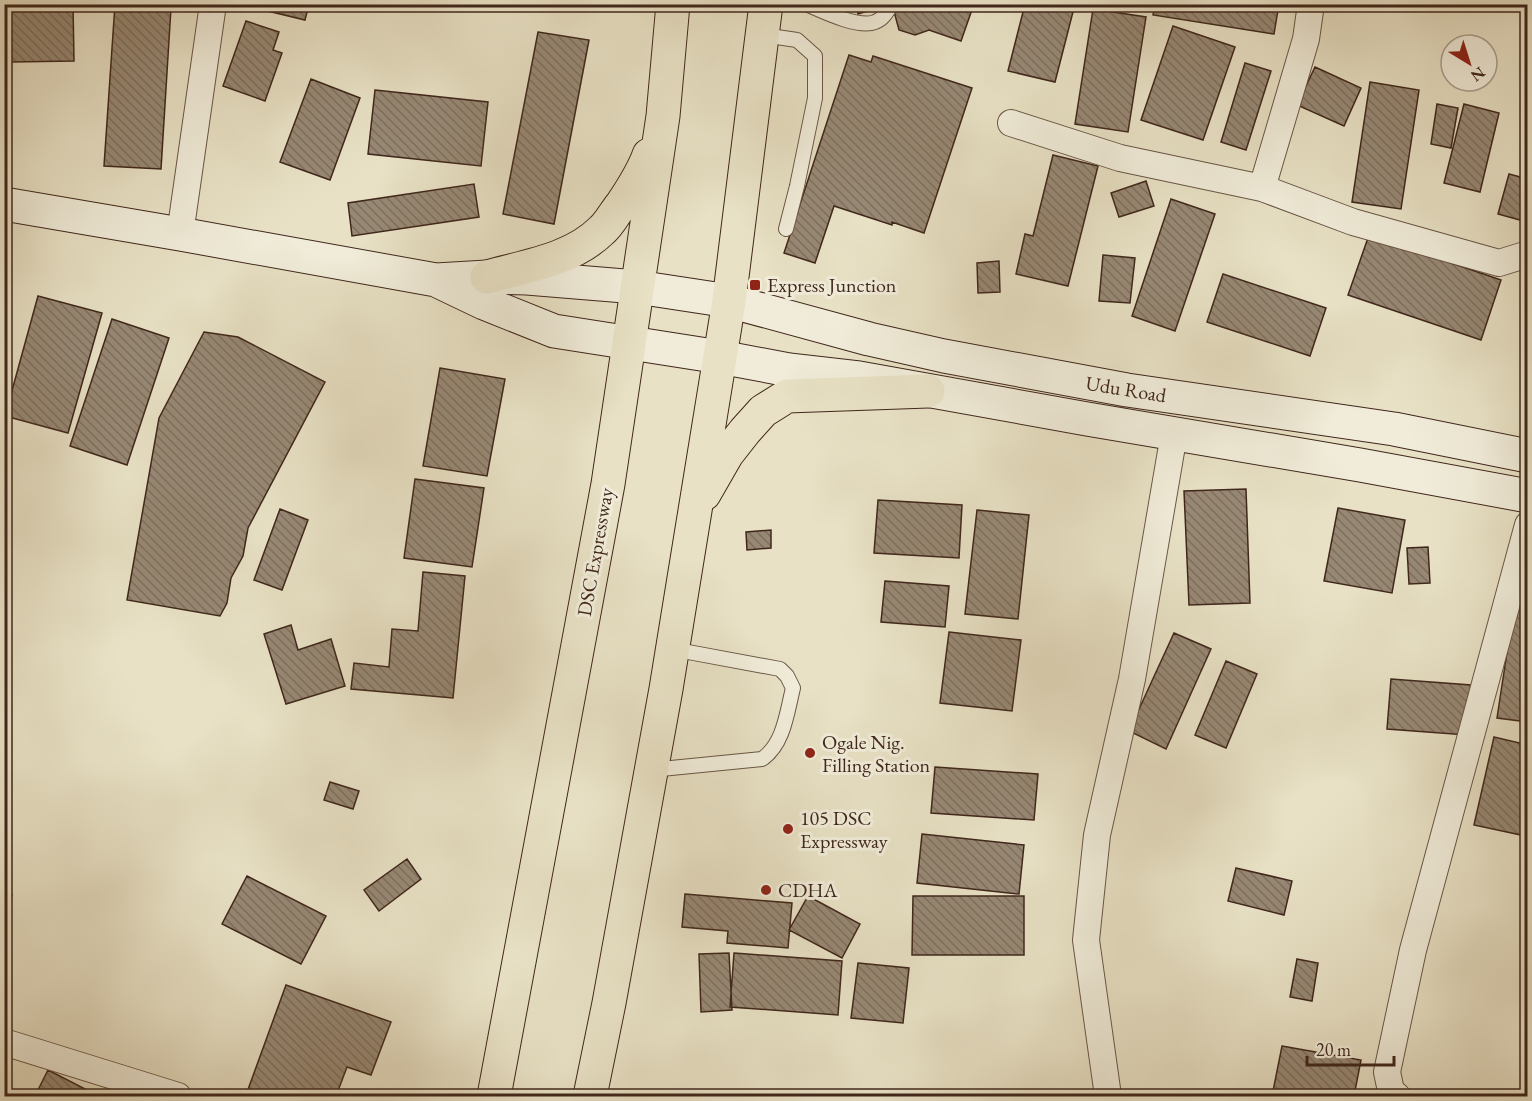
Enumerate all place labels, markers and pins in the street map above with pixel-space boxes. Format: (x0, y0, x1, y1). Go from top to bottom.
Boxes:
place label: Express Junction (767, 272, 897, 298)
marker: Express Junction (748, 278, 762, 292)
place label: Ogale Nig. Filling Station (822, 729, 931, 778)
marker: Ogale Nig. Filling Station (803, 746, 817, 760)
place label: 105 DSC Expressway (800, 805, 888, 854)
marker: 105 DSC Expressway (781, 822, 795, 836)
place label: CDHA (778, 877, 837, 903)
marker: CDHA (759, 883, 773, 897)

